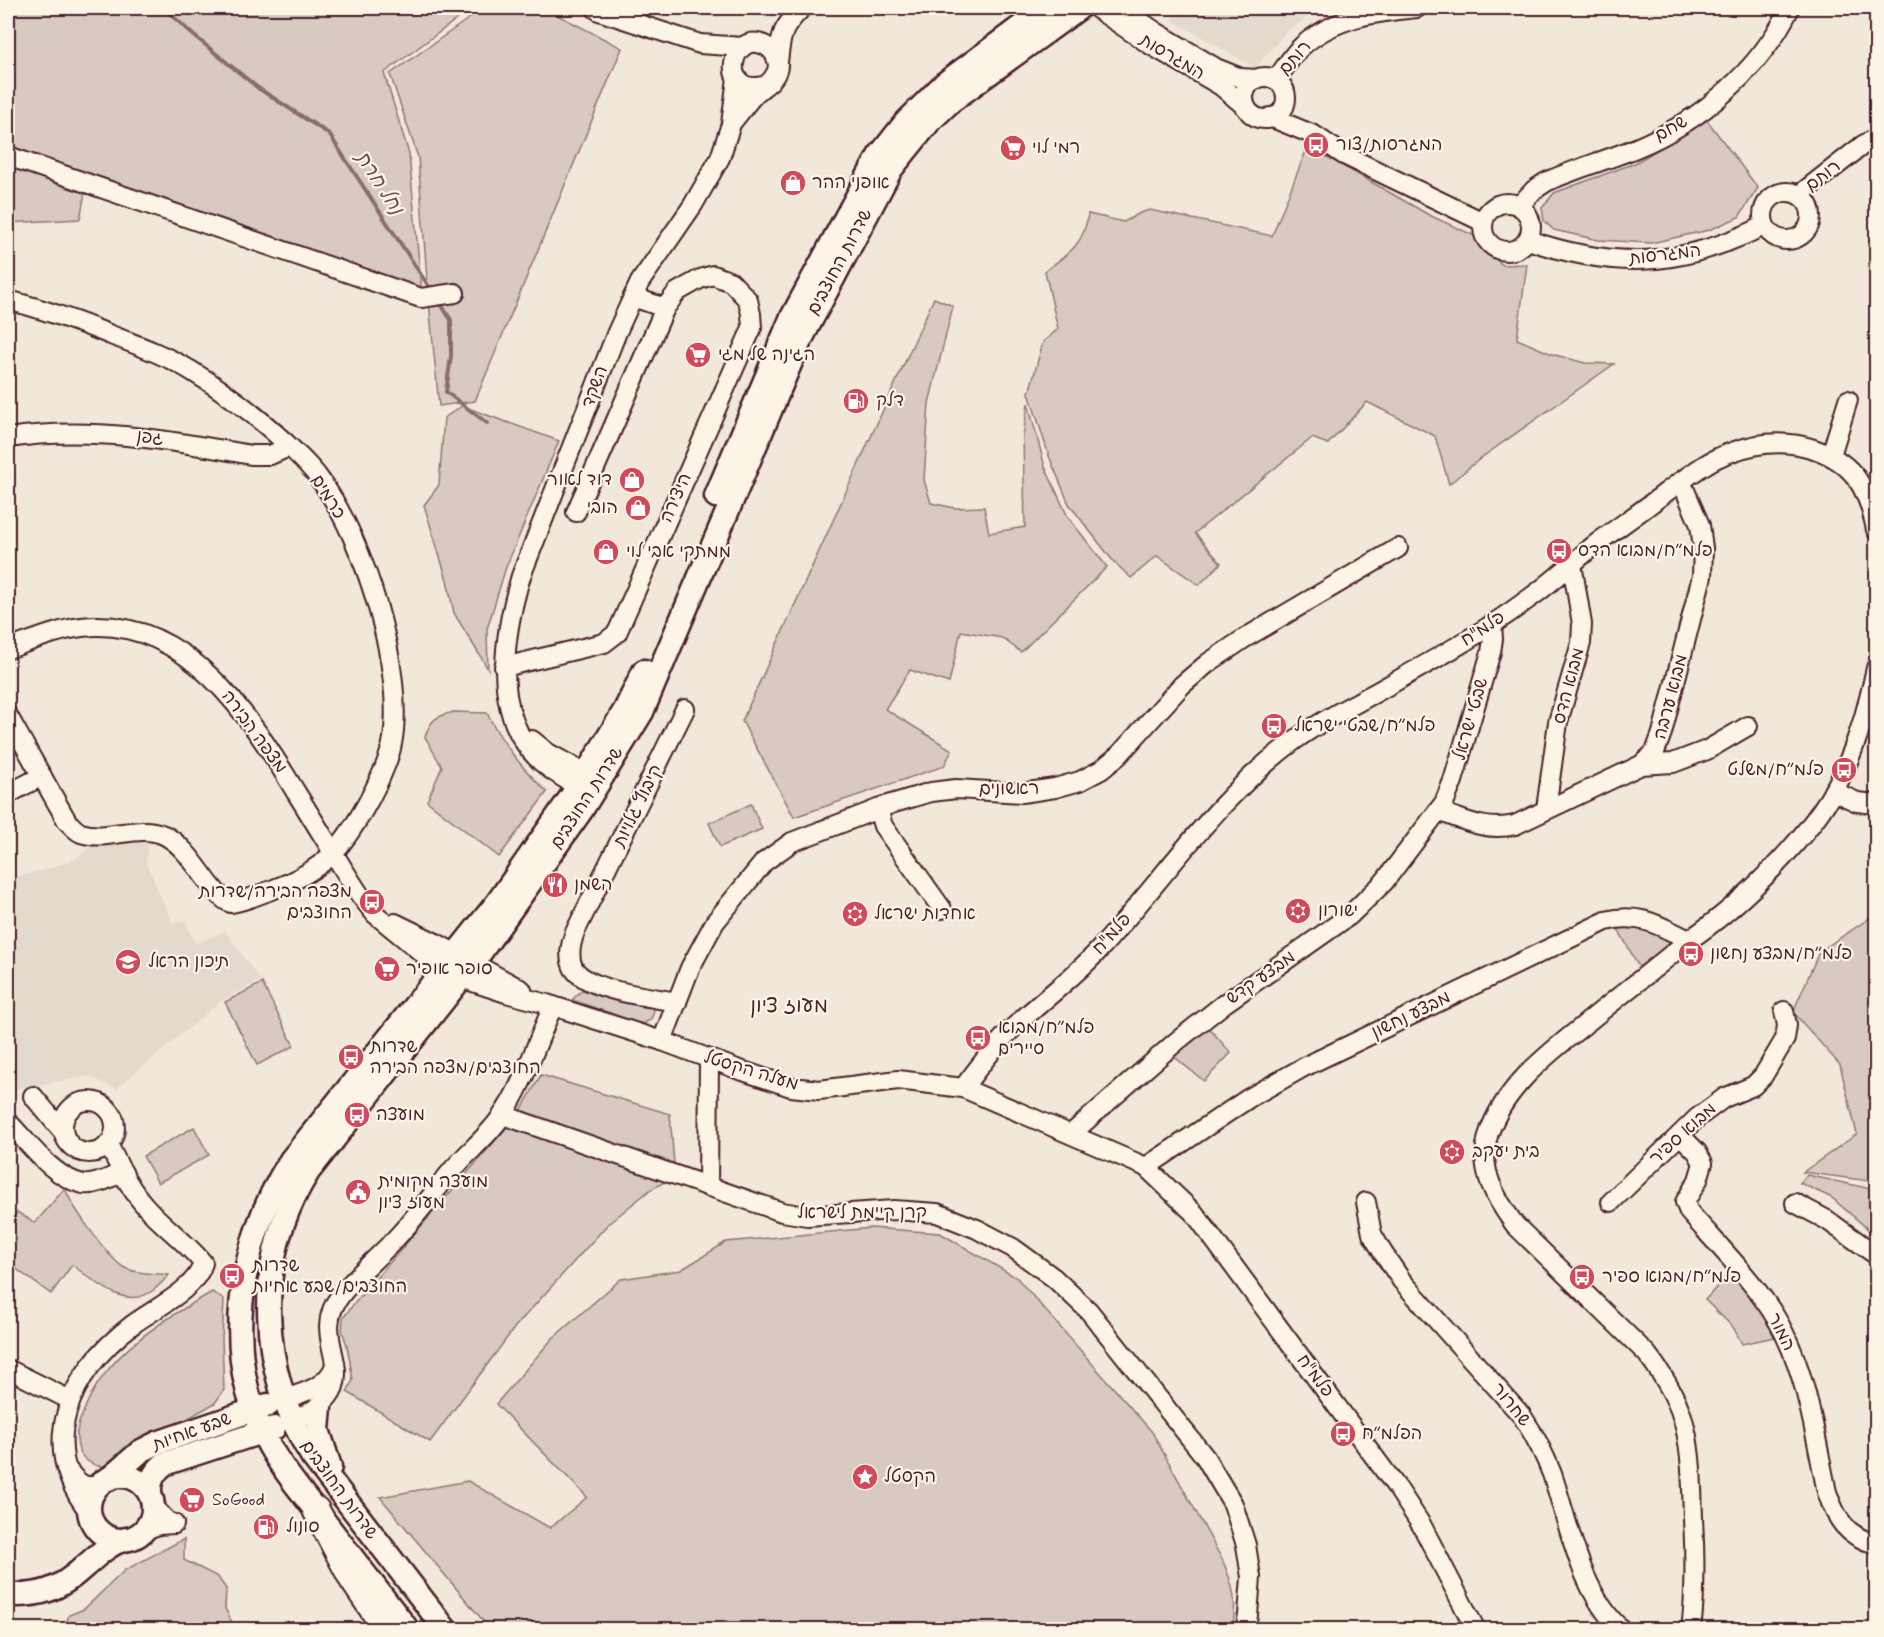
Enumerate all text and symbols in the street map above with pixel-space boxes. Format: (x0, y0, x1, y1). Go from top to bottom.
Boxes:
street label: המגרסות (1134, 28, 1209, 86)
street label: רותם (1273, 35, 1317, 81)
street label: שחם (1650, 110, 1692, 148)
bus stop icon: המגרסות/צור (1301, 130, 1331, 160)
supermarket icon: רמי לוי (998, 133, 1028, 163)
place label: המגרסות/צור (1336, 133, 1442, 157)
place label: רמי לוי (1032, 136, 1080, 160)
water label: נחל חרת (348, 145, 410, 221)
street label: רותם (1800, 155, 1846, 197)
shop icon: אופני ההר (778, 168, 808, 198)
place label: אופני ההר (812, 171, 890, 195)
street label: שדרות החוצבים (802, 204, 878, 320)
street label: המגרסות (1627, 239, 1702, 271)
supermarket icon: הגינה של מגי (683, 340, 713, 370)
place label: הגינה של מגי (718, 343, 815, 367)
street label: השקד (576, 363, 614, 411)
fuel station icon: דלק (841, 386, 871, 416)
place label: דלק (876, 389, 904, 413)
street label: גפן (135, 424, 165, 452)
shop icon: דוד לאור (617, 465, 647, 495)
place label: דוד לאור (547, 468, 612, 492)
street label: היצירה (654, 469, 698, 527)
street label: כרמים (305, 470, 351, 524)
shop icon: הובי (623, 493, 653, 523)
place label: הובי (587, 496, 618, 520)
bus stop icon: פלמ״ח/מבוא הדס (1544, 536, 1574, 566)
shop icon: ממתקי אבי לוי (591, 537, 621, 567)
place label: פלמ״ח/מבוא הדס (1578, 539, 1713, 563)
place label: ממתקי אבי לוי (626, 540, 731, 564)
street label: פלמ"ח (1456, 606, 1510, 652)
street label: מבוא הדס (1547, 645, 1591, 727)
street label: מבוא ערבה (1648, 652, 1694, 742)
street label: שבטי ישראל (1448, 674, 1494, 763)
street label: מצפה הבירה (216, 685, 292, 779)
bus stop icon: פלמ״ח/שבטי ישראל (1259, 711, 1289, 741)
place label: פלמ״ח/שבטי ישראל (1294, 714, 1436, 738)
street label: שדרות החוצבים (545, 742, 629, 854)
bus stop icon: פלמ״ח/משלט (1829, 755, 1859, 785)
place label: פלמ״ח/משלט (1727, 758, 1824, 782)
street label: קיבוץ גלויות (607, 761, 668, 852)
street label: ראשונים (978, 776, 1040, 802)
restaurant icon: השמן (540, 870, 570, 900)
place label: השמן (574, 873, 612, 897)
place label: מצפה הבירה/שדרות החוצבים (198, 880, 352, 925)
bus stop icon: מצפה הבירה/שדרות החוצבים (357, 887, 387, 917)
synagogue icon: ישורון (1283, 896, 1313, 926)
synagogue icon: אחדות ישראל (840, 899, 870, 929)
place label: ישורון (1318, 899, 1358, 923)
place label: אחדות ישראל (874, 902, 976, 926)
street label: פלמ"ח (1087, 908, 1137, 960)
bus stop icon: פלמ״ח/מבצע נחשון (1676, 939, 1706, 969)
place label: פלמ״ח/מבצע נחשון (1710, 942, 1852, 966)
street label: מבצע קדש (1222, 945, 1300, 1011)
school or university icon: תיכון הראל (113, 947, 143, 977)
place label: תיכון הראל (148, 950, 229, 974)
supermarket icon: סופר אופיר (372, 954, 402, 984)
place label: סופר אופיר (406, 957, 493, 981)
street label: מבצע נחשון (1367, 985, 1455, 1045)
district label: מעוז ציון (750, 992, 828, 1020)
place label: פלמ״ח/מבוא סיירים (998, 1016, 1095, 1061)
bus stop icon: פלמ״ח/מבוא סיירים (963, 1023, 993, 1053)
place label: שדרות החוצבים/מצפה הבירה (369, 1035, 541, 1080)
bus stop icon: שדרות החוצבים/מצפה הבירה (336, 1042, 366, 1072)
street label: מעלה הקסטל (701, 1045, 801, 1097)
street label: מבוא ספיר (1644, 1097, 1722, 1171)
bus stop icon: מועצה (342, 1100, 372, 1130)
place label: מועצה (376, 1103, 425, 1127)
synagogue icon: בית יעקב (1437, 1137, 1467, 1167)
place label: בית יעקב (1472, 1140, 1539, 1164)
place label: מועצה מקומית מעוז ציון (377, 1170, 488, 1215)
public building icon: מועצה מקומית מעוז ציון (343, 1177, 373, 1207)
street label: קרן קיימת לישראל (797, 1201, 927, 1225)
place label: שדרות החוצבים/שבע אחיות (251, 1254, 407, 1299)
bus stop icon: שדרות החוצבים/שבע אחיות (217, 1261, 247, 1291)
bus stop icon: פלמ״ח/מבוא ספיר (1567, 1262, 1597, 1292)
place label: פלמ״ח/מבוא ספיר (1602, 1265, 1741, 1289)
street label: המור (1762, 1309, 1800, 1355)
street label: פלמ"ח (1291, 1350, 1339, 1402)
street label: שחרור (1486, 1378, 1536, 1432)
street label: שבע אחיות (148, 1407, 235, 1458)
bus stop icon: הפלמ״ח (1328, 1419, 1358, 1449)
place label: הפלמ״ח (1362, 1422, 1422, 1446)
street label: שדרות החוצבים (295, 1435, 383, 1545)
place icon: הקסטל (850, 1462, 880, 1492)
place label: הקסטל (884, 1465, 936, 1489)
supermarket icon: SoGood (177, 1485, 207, 1515)
place label: SoGood (212, 1488, 265, 1512)
fuel station icon: סונול (251, 1512, 281, 1542)
place label: סונול (286, 1515, 320, 1539)

